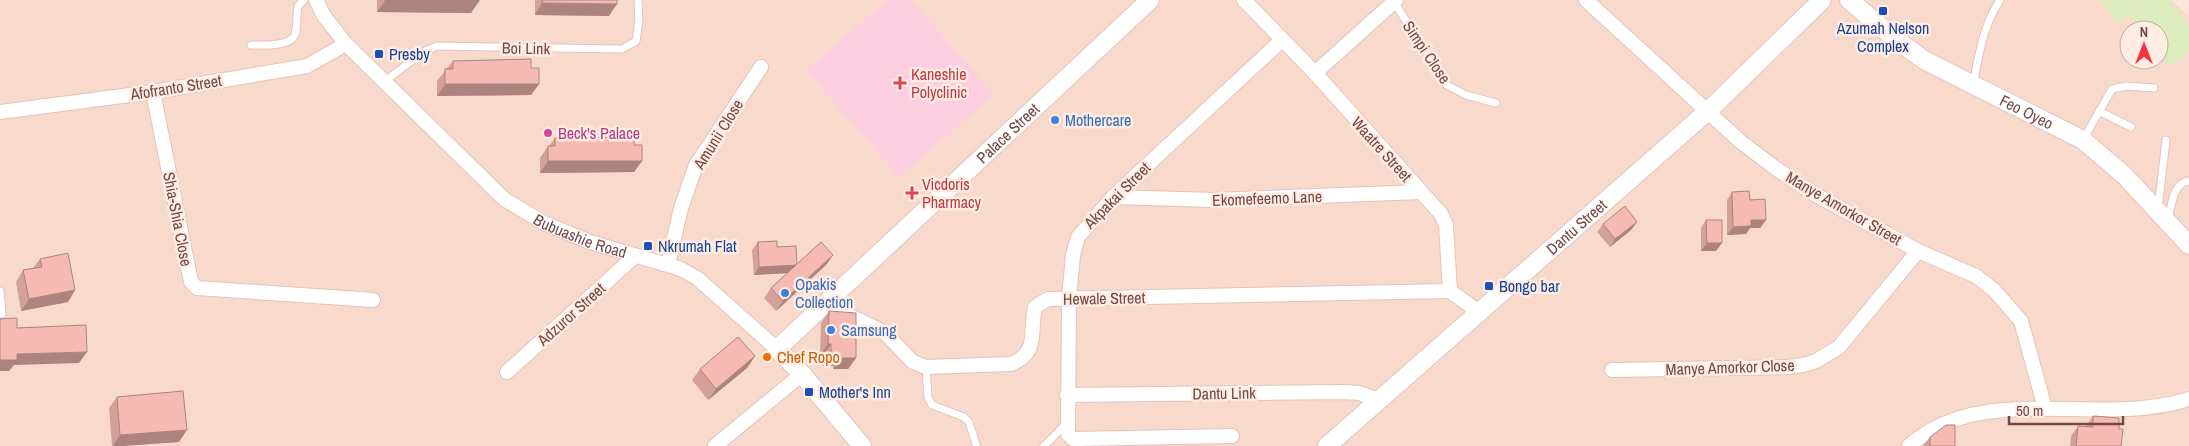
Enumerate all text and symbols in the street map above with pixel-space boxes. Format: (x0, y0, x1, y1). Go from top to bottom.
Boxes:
marker: Azumah Nelson Complex (1877, 5, 1889, 17)
street label: Simpi Close (1398, 16, 1456, 88)
place label: Azumah Nelson Complex (1836, 17, 1929, 57)
north arrow (2119, 20, 2169, 70)
text: N (2140, 23, 2148, 41)
street label: Boi Link (502, 37, 551, 59)
place label: Presby (389, 43, 430, 65)
marker: Presby (373, 48, 385, 60)
place label: Kaneshie Polyclinic (911, 63, 968, 103)
street label: Afofranto Street (128, 69, 223, 105)
marker: Kaneshie Polyclinic (893, 76, 907, 90)
street label: Feo Oyeo (1996, 89, 2057, 134)
street label: Amunii Close (687, 95, 748, 174)
street label: Palace Street (971, 98, 1044, 168)
place label: Mothercare (1065, 109, 1131, 131)
street label: Waatre Street (1347, 112, 1417, 187)
marker: Mothercare (1049, 114, 1061, 126)
place label: Beck's Palace (558, 122, 640, 144)
marker: Beck's Palace (542, 127, 554, 139)
street label: Akpakai Street (1078, 157, 1155, 234)
street label: Manye Amorkor Street (1782, 166, 1906, 250)
street label: Shia-Shia Close (158, 170, 198, 268)
place label: Vicdoris Pharmacy (922, 173, 981, 213)
street label: Ekomefeemo Lane (1212, 185, 1322, 211)
marker: Vicdoris Pharmacy (906, 187, 918, 199)
street label: Dantu Street (1541, 194, 1612, 259)
street label: Bubuashie Road (529, 208, 629, 263)
place label: Nkrumah Flat (658, 235, 737, 257)
marker: Nkrumah Flat (642, 240, 654, 252)
place label: Opakis Collection (795, 273, 853, 313)
place label: Bongo bar (1499, 275, 1560, 297)
street label: Adzuror Street (531, 277, 610, 351)
marker: Bongo bar (1483, 280, 1495, 292)
street label: Hewale Street (1063, 286, 1146, 310)
marker: Opakis Collection (779, 287, 791, 299)
place label: Samsung (841, 319, 897, 341)
marker: Samsung (825, 324, 837, 336)
place label: Chef Ropo (777, 346, 840, 368)
marker: Chef Ropo (761, 351, 773, 363)
street label: Manye Amorkor Close (1665, 354, 1795, 380)
place label: Mother's Inn (819, 381, 891, 403)
street label: Dantu Link (1192, 381, 1256, 405)
marker: Mother's Inn (803, 386, 815, 398)
scale bar (2009, 394, 2123, 426)
text: 50 m (2016, 400, 2043, 421)

